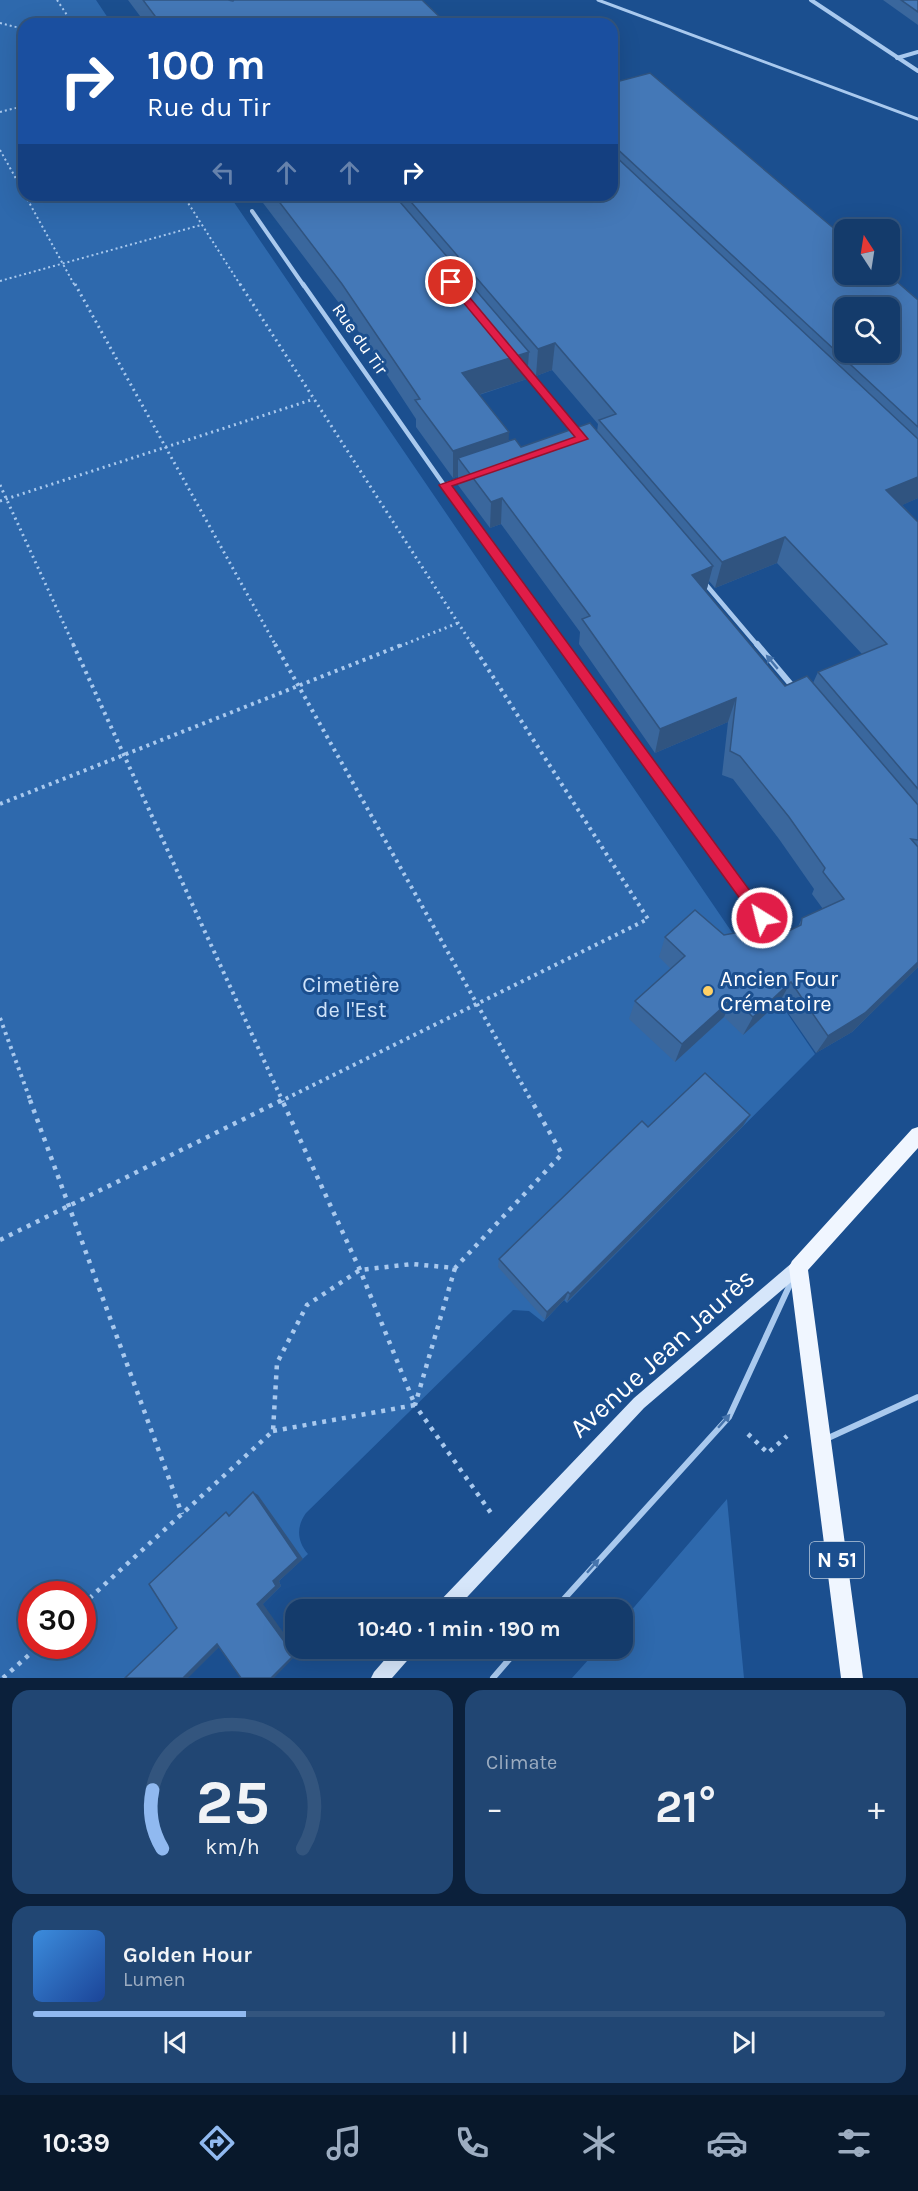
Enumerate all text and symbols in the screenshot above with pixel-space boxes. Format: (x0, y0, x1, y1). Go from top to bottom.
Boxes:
text: 100 m (147, 40, 266, 90)
icon: right (48, 42, 126, 120)
text: Rue du Tir (147, 91, 270, 123)
icon: left (207, 156, 240, 189)
icon: ahead (270, 156, 303, 189)
icon: ahead (333, 156, 366, 189)
icon: right (396, 156, 429, 189)
north arrow (834, 219, 900, 285)
map controls (834, 219, 900, 363)
pin (425, 256, 476, 307)
icon: arrive (434, 265, 467, 298)
button: search (834, 297, 900, 363)
street label: Rue du Tir (327, 299, 393, 379)
one-way arrow (765, 654, 778, 670)
position arrow (730, 886, 794, 950)
place label: Ancien Four Crématoire (720, 966, 838, 1017)
park label: Cimetière de l'Est (302, 972, 400, 1023)
marker: Ancien Four Crématoire (701, 984, 715, 998)
street label: Avenue Jean Jaurès (563, 1262, 761, 1444)
one-way arrow (717, 1414, 731, 1429)
road number: N 51 (810, 1542, 864, 1578)
one-way arrow (586, 1559, 599, 1574)
speed limit sign: 30 (18, 1581, 96, 1659)
text: 10:40 · 1 min · 190 m (357, 1616, 561, 1642)
text: Climate (486, 1751, 557, 1774)
text: 25 (195, 1766, 270, 1839)
text: 21° (655, 1781, 716, 1833)
text: − (486, 1789, 503, 1827)
text: + (868, 1789, 885, 1827)
text: km/h (205, 1834, 260, 1859)
text: Golden Hour (123, 1942, 252, 1968)
text: Lumen (123, 1968, 186, 1991)
icon: previous (159, 2026, 192, 2059)
icon: pause (443, 2026, 476, 2059)
icon: next (727, 2026, 760, 2059)
icon: directions (196, 2122, 238, 2164)
icon: music (323, 2122, 365, 2164)
icon: phone (451, 2122, 493, 2164)
icon: climate (578, 2122, 620, 2164)
icon: car (706, 2122, 748, 2164)
icon: filters (833, 2122, 875, 2164)
text: 10:39 (43, 2127, 110, 2159)

